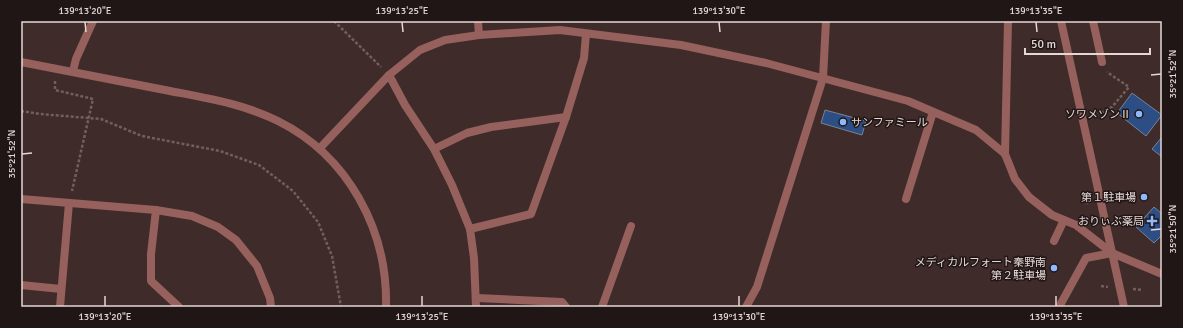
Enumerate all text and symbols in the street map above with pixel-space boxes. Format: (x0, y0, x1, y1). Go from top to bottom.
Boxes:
text: 139°13'20"E (58, 5, 112, 17)
text: 139°13'25"E (375, 5, 429, 17)
text: 139°13'30"E (692, 5, 746, 17)
text: 139°13'35"E (1009, 5, 1063, 17)
scale bar (1025, 30, 1150, 56)
text: 50 m (1031, 37, 1056, 52)
text: 35°21'52"N (1167, 50, 1179, 98)
place label: ソワメゾンⅡ (1065, 108, 1131, 121)
marker: ソワメゾンⅡ (1134, 109, 1144, 119)
place label: サンファミール (851, 116, 928, 129)
marker: サンファミール (838, 117, 848, 127)
text: 35°21'52"N (6, 130, 18, 178)
place label: 第１駐車場 (1081, 191, 1136, 204)
marker: 第１駐車場 (1139, 192, 1149, 202)
text: 35°21'50"N (1167, 205, 1179, 253)
place label: おりぃぶ薬局 (1078, 215, 1144, 228)
marker: おりぃぶ薬局 (1147, 216, 1157, 226)
place label: メディカルフォート秦野南 第２駐車場 (915, 256, 1046, 282)
marker: メディカルフォート秦野南 第２駐車場 (1049, 263, 1059, 273)
text: 139°13'20"E (78, 311, 132, 323)
text: 139°13'25"E (395, 311, 449, 323)
text: 139°13'30"E (712, 311, 766, 323)
text: 139°13'35"E (1029, 311, 1083, 323)

